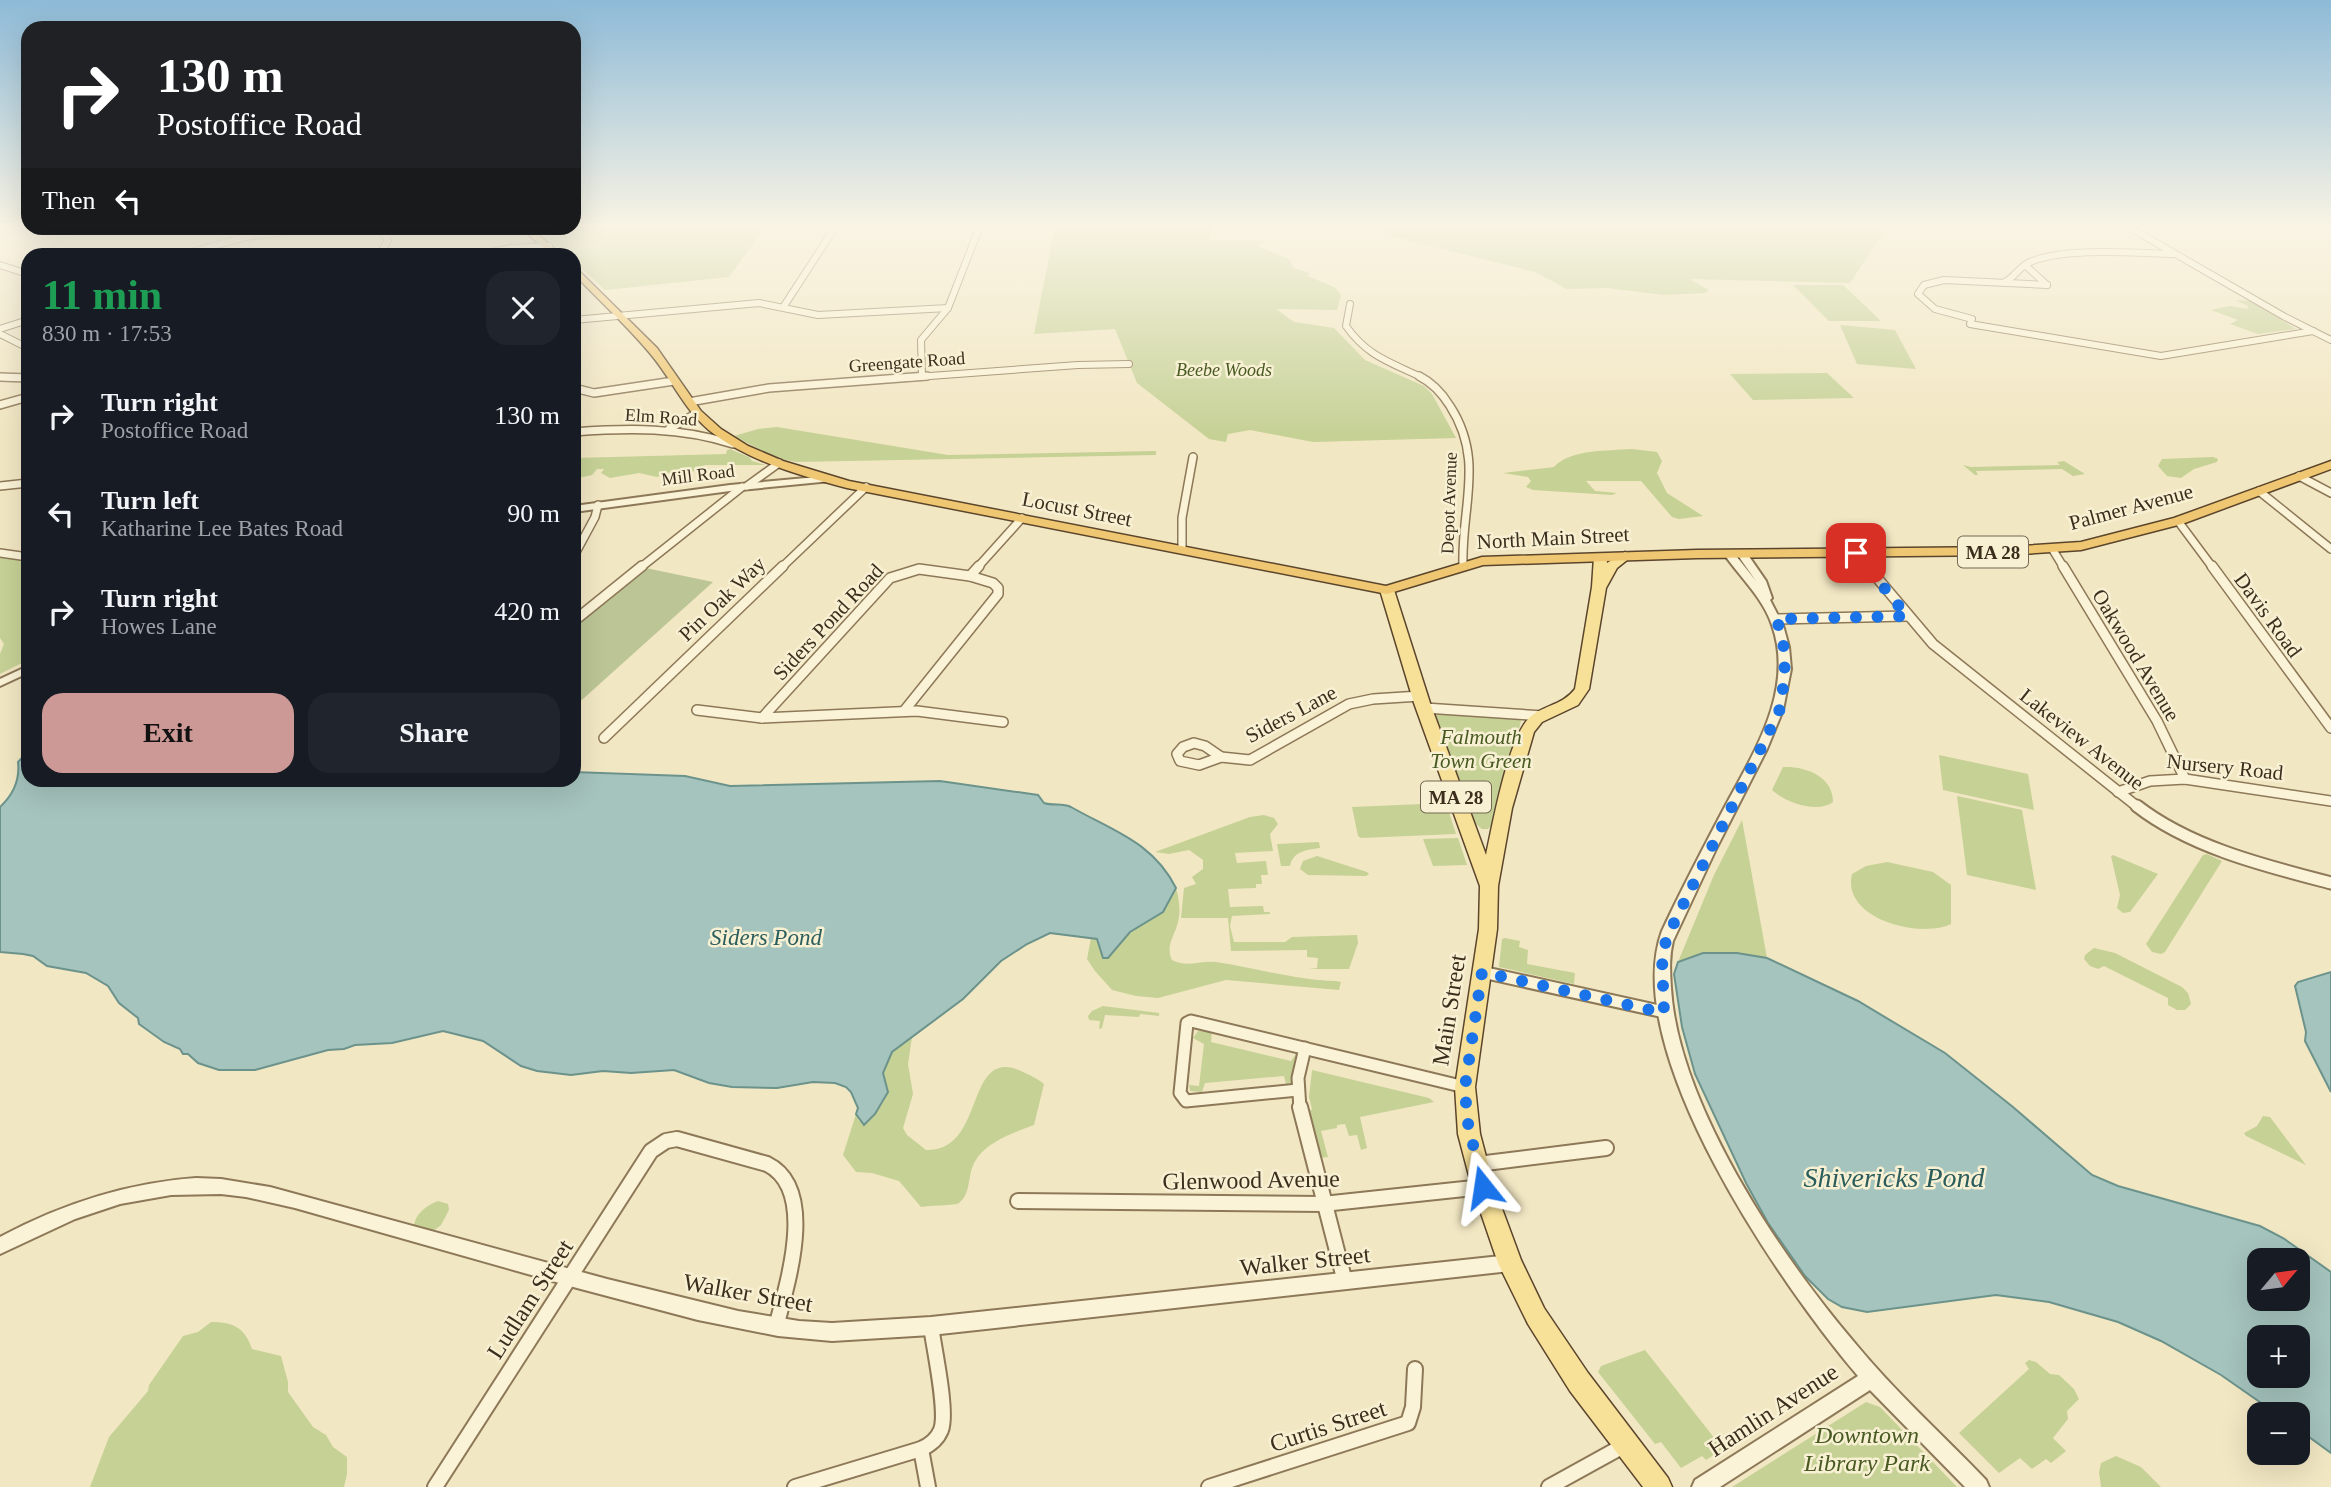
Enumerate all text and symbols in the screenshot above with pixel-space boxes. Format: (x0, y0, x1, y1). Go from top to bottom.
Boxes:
text: 130 m (157, 48, 284, 103)
icon: right (42, 49, 133, 140)
text: Postoffice Road (157, 106, 362, 142)
icon: left (109, 182, 147, 220)
text: Then (42, 186, 95, 215)
button: close (486, 271, 560, 345)
text: 11 min (42, 272, 162, 318)
text: 830 m · 17:53 (42, 321, 172, 346)
street label: Greengate Road (848, 348, 966, 376)
park label: Beebe Woods (1176, 360, 1272, 380)
text: Turn right (101, 388, 218, 417)
icon: right (42, 397, 80, 435)
text: 130 m (494, 401, 560, 430)
street label: Elm Road (624, 404, 698, 430)
text: Postoffice Road (101, 418, 248, 443)
street label: Depot Avenue (1437, 452, 1461, 554)
street label: Mill Road (660, 461, 736, 489)
street label: Palmer Avenue (2066, 479, 2196, 535)
text: Turn left (101, 486, 199, 515)
street label: Locust Street (1020, 487, 1134, 531)
icon: left (42, 495, 80, 533)
text: 90 m (507, 499, 560, 528)
text: Katharine Lee Bates Road (101, 516, 343, 541)
street label: North Main Street (1476, 522, 1630, 554)
pin (1826, 523, 1886, 583)
icon: arrive (1837, 534, 1875, 572)
road number: MA 28 (1958, 537, 2028, 568)
street label: Pin Oak Way (674, 551, 771, 646)
street label: Siders Pond Road (768, 558, 888, 685)
street label: Davis Road (2229, 568, 2307, 662)
text: Turn right (101, 584, 218, 613)
street label: Oakwood Avenue (2087, 585, 2185, 725)
icon: right (42, 593, 80, 631)
text: 420 m (494, 597, 560, 626)
text: Howes Lane (101, 614, 217, 639)
street label: Siders Lane (1241, 680, 1341, 748)
street label: Lakeview Avenue (2015, 683, 2149, 795)
button: Exit (42, 693, 294, 773)
button: Share (308, 693, 560, 773)
park label: Falmouth Town Green (1430, 725, 1532, 773)
street label: Nursery Road (2165, 749, 2285, 785)
road number: MA 28 (1421, 782, 1491, 812)
water label: Siders Pond (710, 925, 822, 950)
street label: Main Street (1427, 952, 1471, 1068)
position arrow (1446, 1150, 1520, 1224)
water label: Shivericks Pond (1803, 1162, 1986, 1193)
street label: Glenwood Avenue (1162, 1165, 1340, 1195)
street label: Ludlam Street (482, 1234, 578, 1363)
street label: Walker Street (1239, 1241, 1372, 1281)
north arrow (2247, 1248, 2310, 1311)
map controls (2247, 1248, 2310, 1465)
street label: Walker Street (681, 1269, 815, 1317)
button: + (2247, 1325, 2310, 1388)
street label: Hamlin Avenue (1703, 1358, 1843, 1462)
street label: Curtis Street (1267, 1395, 1390, 1457)
button: − (2247, 1402, 2310, 1465)
park label: Downtown Library Park (1803, 1422, 1930, 1476)

